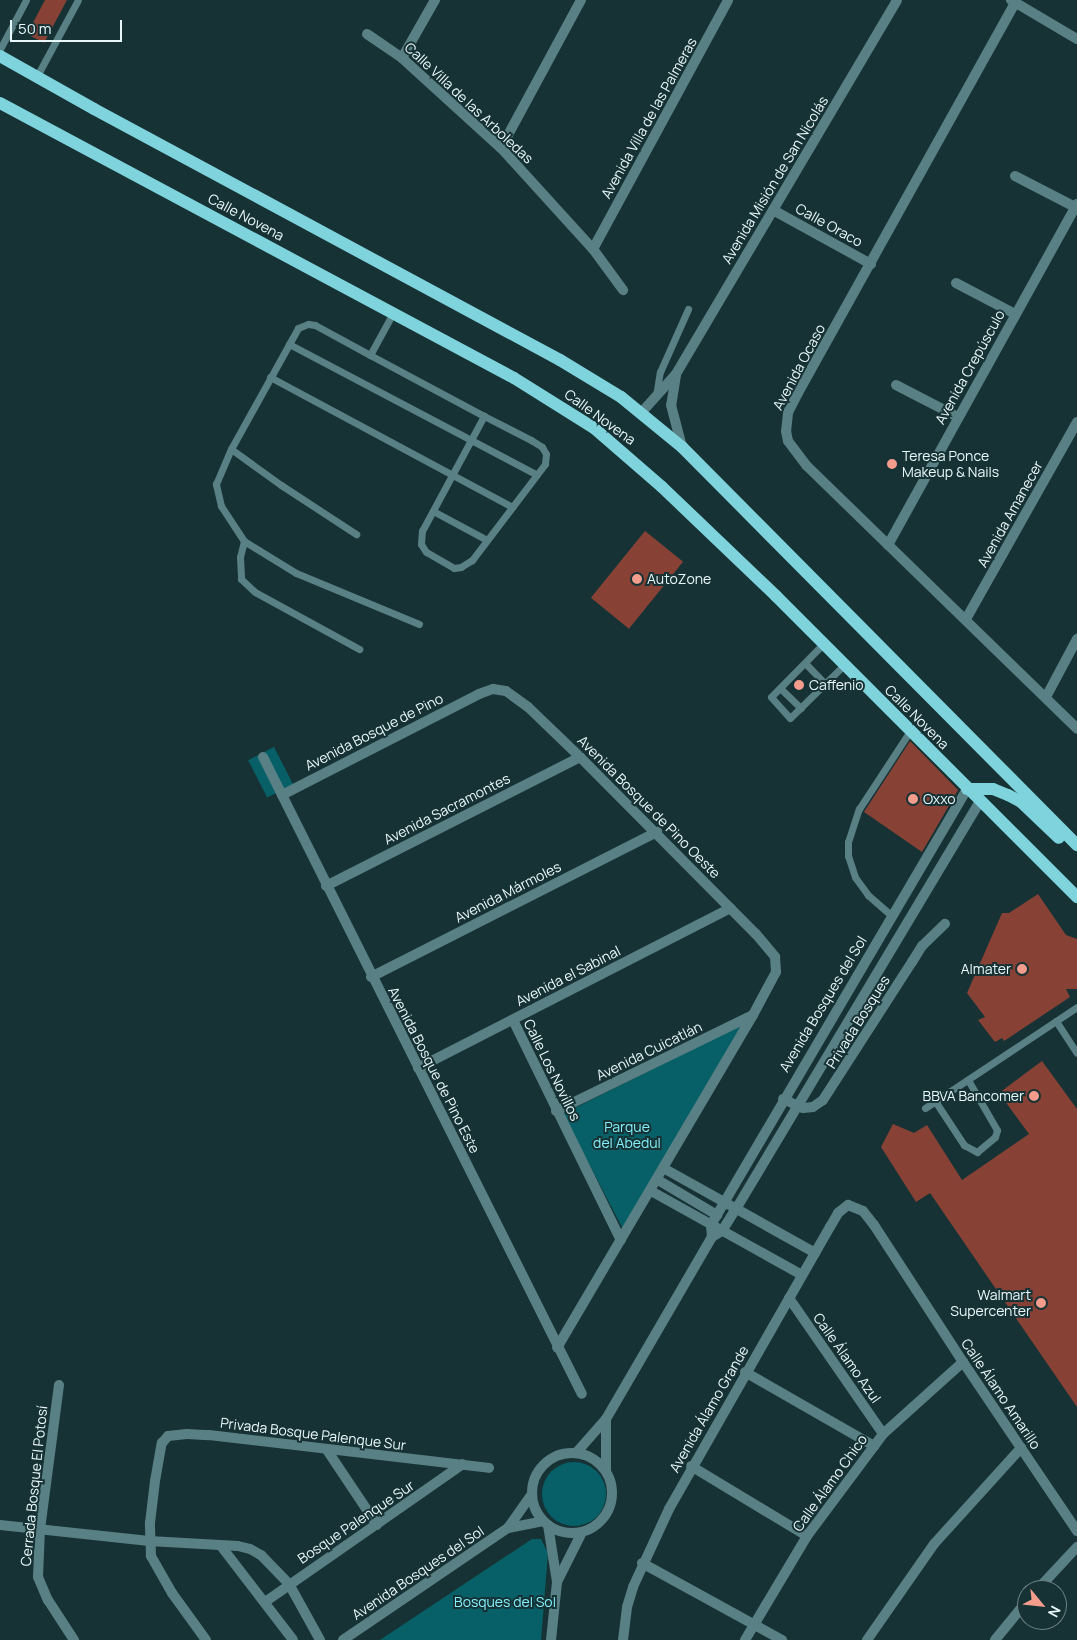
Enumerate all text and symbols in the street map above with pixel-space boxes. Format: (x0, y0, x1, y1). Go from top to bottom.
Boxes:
scale bar (12, 10, 125, 42)
text: 50 m (18, 18, 52, 39)
street label: Avenida Villa de las Palmeras (598, 34, 700, 202)
street label: Calle Villa de las Arboledas (401, 39, 537, 167)
street label: Avenida Misión de San Nicolás (718, 93, 832, 267)
street label: Calle Novena (205, 190, 287, 244)
street label: Calle Oraco (793, 200, 865, 250)
street label: Avenida Crepúsculo (932, 307, 1008, 427)
street label: Avenida Ocaso (769, 321, 829, 413)
street label: Calle Novena (561, 386, 639, 448)
place label: Teresa Ponce Makeup & Nails (902, 448, 999, 481)
marker: Teresa Ponce Makeup & Nails (886, 458, 898, 470)
street label: Avenida Amanecer (974, 458, 1046, 570)
place label: AutoZone (647, 571, 711, 587)
marker: AutoZone (631, 573, 643, 585)
place label: Caffenio (809, 677, 864, 693)
marker: Caffenio (793, 679, 805, 691)
street label: Calle Novena (881, 681, 953, 753)
street label: Avenida Bosque de Pino (302, 690, 446, 774)
street label: Avenida Bosque de Pino Oeste (574, 732, 724, 882)
street label: Avenida Sacramontes (381, 770, 513, 848)
place label: Oxxo (923, 791, 956, 807)
marker: Oxxo (907, 793, 919, 805)
street label: Avenida Mármoles (452, 858, 564, 926)
street label: Avenida Bosques del Sol (776, 933, 870, 1075)
street label: Avenida el Sabinal (513, 942, 623, 1010)
place label: Almater (961, 961, 1011, 977)
marker: Almater (1015, 962, 1029, 976)
street label: Privada Bosques (823, 972, 893, 1072)
street label: Avenida Bosque de Pino Este (385, 984, 483, 1156)
street label: Calle Los Novillos (520, 1016, 584, 1124)
street label: Avenida Cuicatlán (593, 1018, 705, 1084)
place label: BBVA Bancomer (923, 1088, 1024, 1104)
marker: BBVA Bancomer (1028, 1090, 1040, 1102)
park label: Parque del Abedul (593, 1119, 661, 1152)
place label: Walmart Supercenter (950, 1287, 1031, 1320)
marker: Walmart Supercenter (1035, 1297, 1047, 1309)
street label: Calle Álamo Azul (810, 1310, 884, 1406)
street label: Calle Álamo Amarillo (958, 1336, 1044, 1452)
street label: Avenida Álamo Grande (666, 1343, 752, 1475)
street label: Cerrada Bosque El Potosí (17, 1405, 51, 1567)
street label: Privada Bosque Palenque Sur (219, 1414, 407, 1454)
street label: Calle Álamo Chico (789, 1431, 871, 1535)
street label: Bosque Palenque Sur (295, 1477, 417, 1567)
street label: Avenida Bosques del Sol (349, 1523, 487, 1623)
north arrow (1017, 1580, 1067, 1630)
park label: Bosques del Sol (454, 1594, 556, 1610)
text: N (1044, 1603, 1066, 1621)

